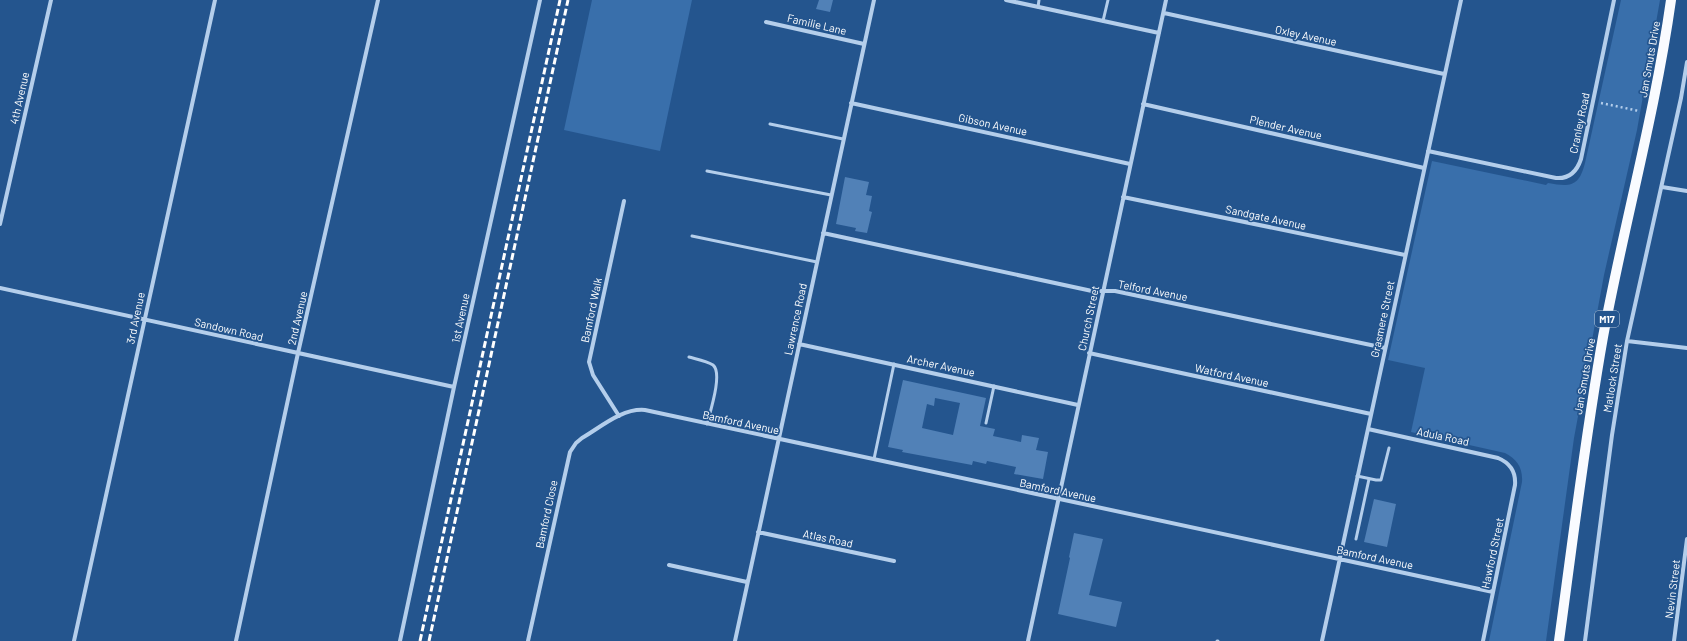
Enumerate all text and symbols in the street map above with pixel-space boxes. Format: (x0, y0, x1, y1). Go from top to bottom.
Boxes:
street label: Familie Lane (786, 11, 848, 37)
street label: Jan Smuts Drive (1636, 20, 1662, 98)
street label: Oxley Avenue (1274, 22, 1338, 48)
street label: 4th Avenue (7, 71, 31, 125)
street label: Cranley Road (1566, 91, 1592, 155)
street label: Gibson Avenue (957, 110, 1029, 138)
street label: Plender Avenue (1249, 112, 1324, 142)
street label: Sandgate Avenue (1224, 202, 1308, 232)
street label: Bamford Walk (578, 276, 604, 344)
street label: Telford Avenue (1117, 277, 1189, 303)
street label: Grasmere Street (1367, 279, 1397, 359)
street label: Lawrence Road (781, 282, 809, 356)
street label: Church Street (1075, 284, 1101, 352)
street label: 2nd Avenue (284, 290, 310, 346)
street label: 3rd Avenue (123, 291, 147, 345)
street label: 1st Avenue (448, 292, 472, 344)
road number: M17 (1595, 311, 1619, 327)
street label: Sandown Road (193, 315, 265, 343)
street label: Jan Smuts Drive (1571, 337, 1597, 415)
street label: Matlock Street (1600, 343, 1624, 413)
street label: Archer Avenue (906, 351, 976, 379)
street label: Watford Avenue (1194, 361, 1270, 389)
street label: Bamford Avenue (701, 408, 781, 437)
street label: Adula Road (1416, 424, 1470, 448)
street label: Bamford Avenue (1018, 476, 1098, 505)
street label: Bamford Close (532, 479, 560, 549)
street label: Hawford Street (1478, 516, 1506, 590)
street label: Atlas Road (802, 526, 854, 550)
street label: Bamford Avenue (1335, 543, 1415, 572)
street label: Nevin Street (1662, 559, 1682, 619)

